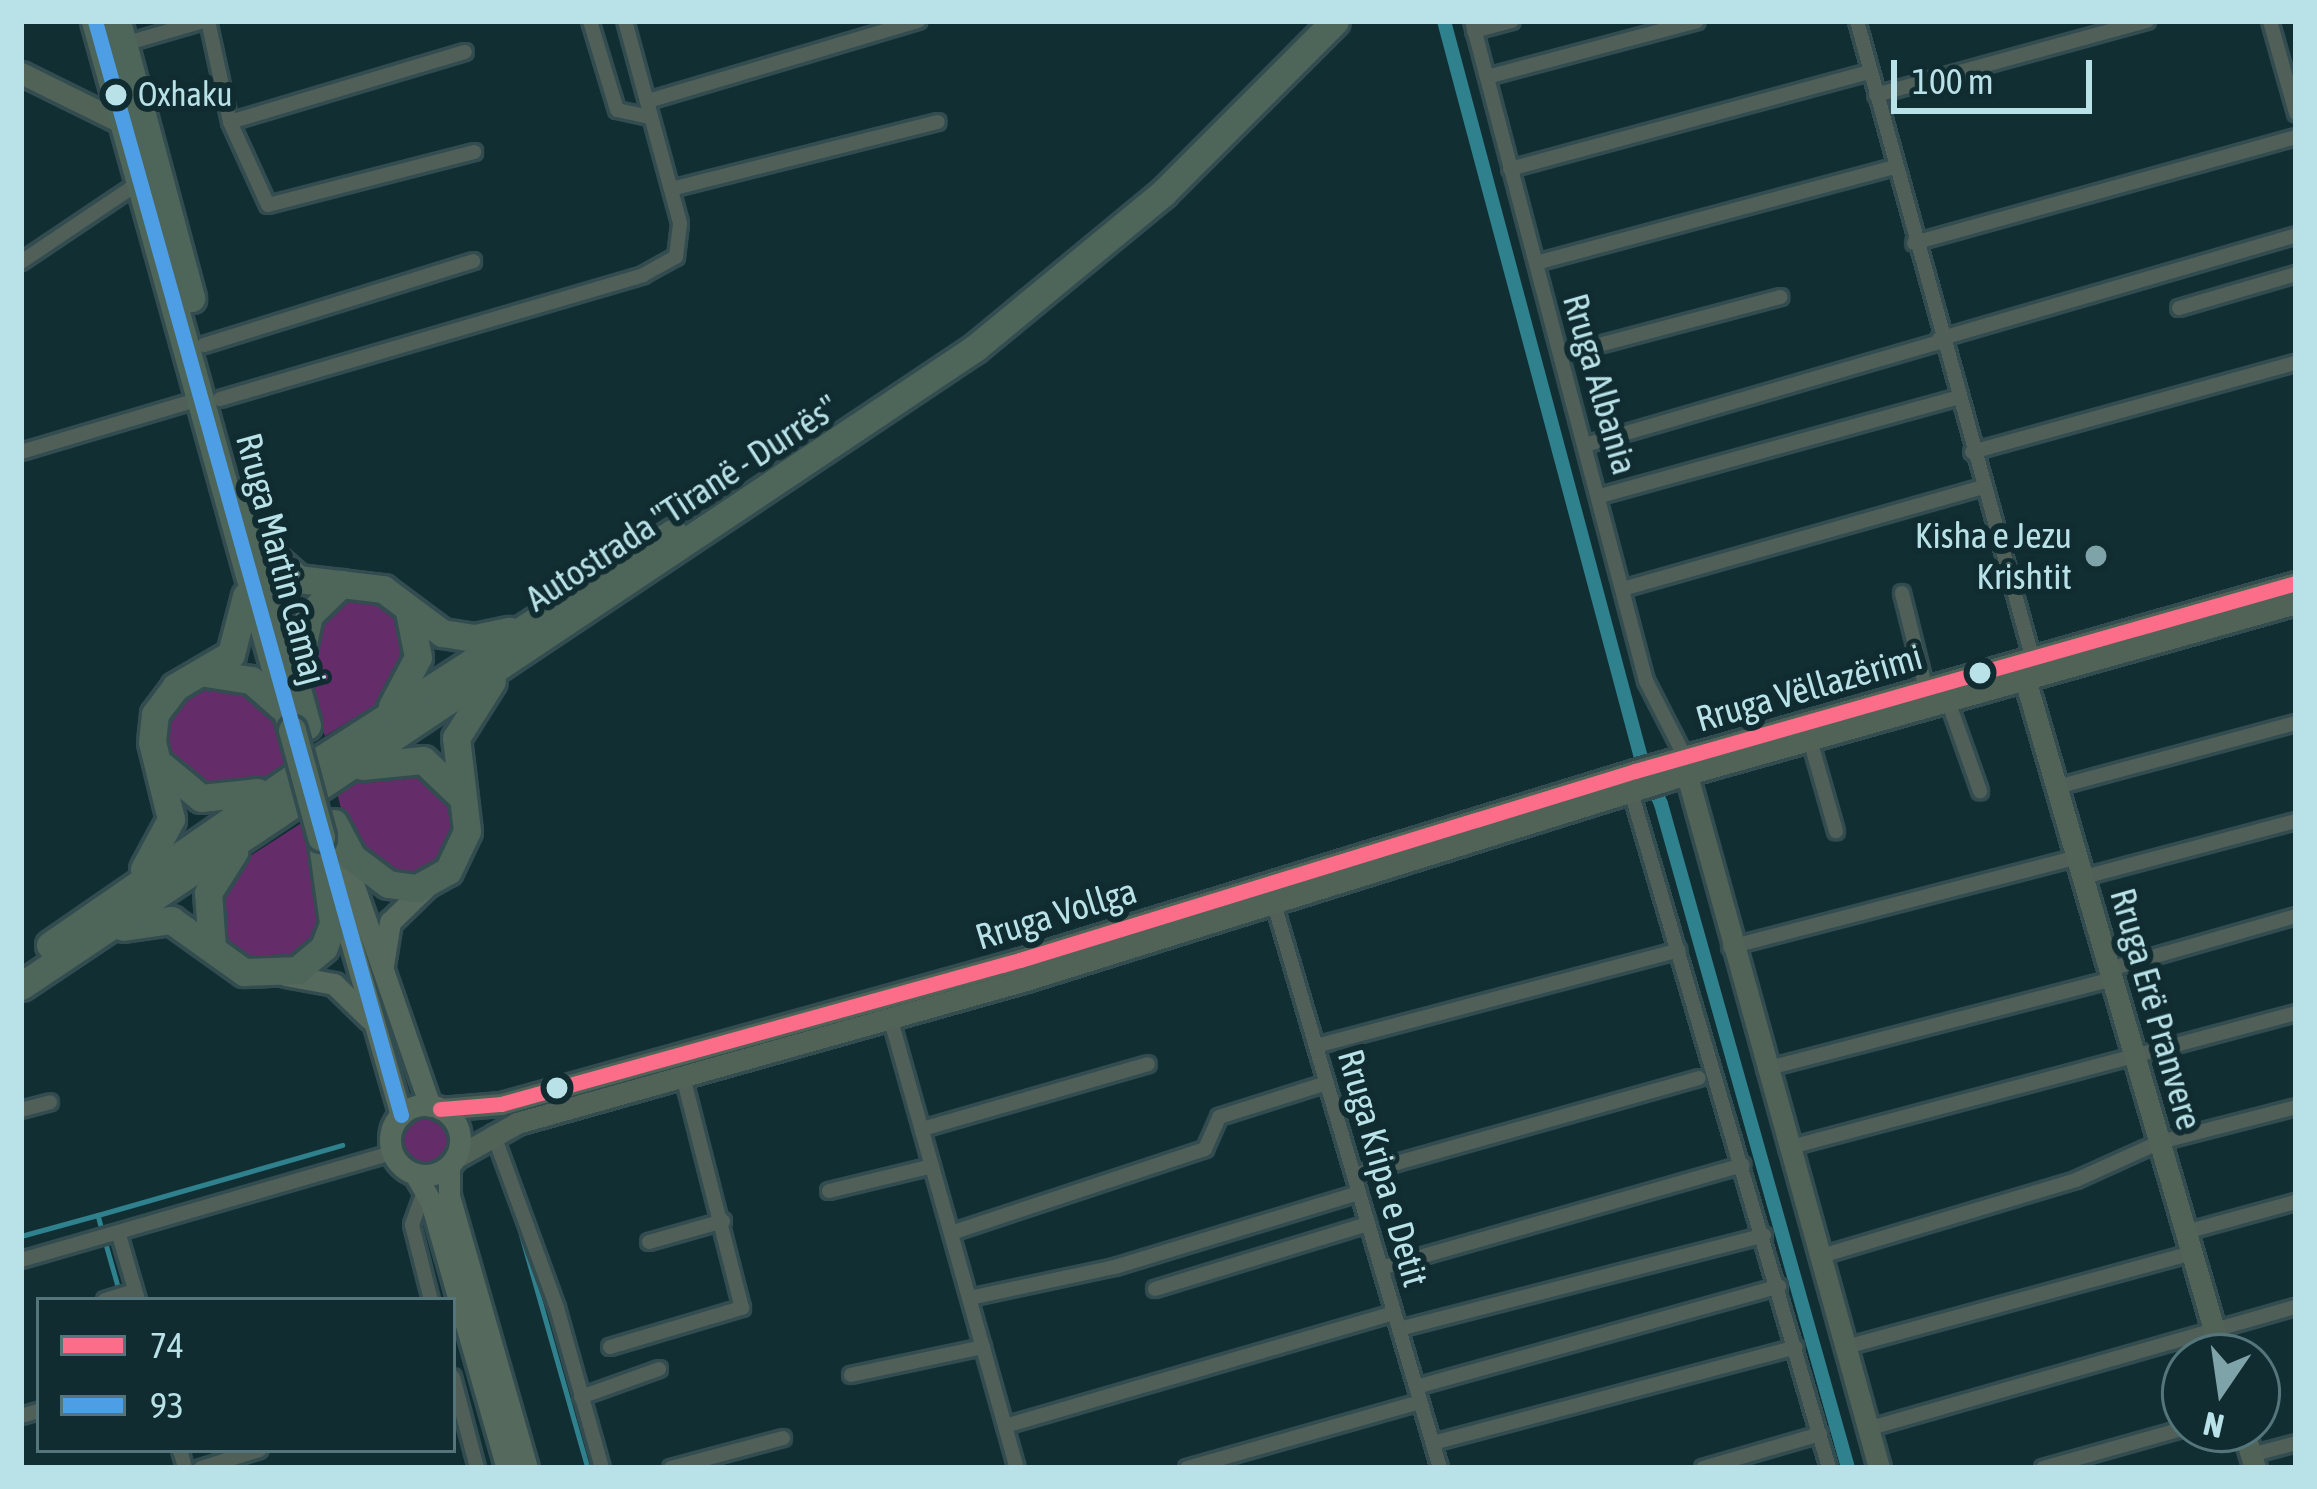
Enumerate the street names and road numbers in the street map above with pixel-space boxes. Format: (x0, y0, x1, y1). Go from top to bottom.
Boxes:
street label: Rruga Albania (1554, 289, 1646, 479)
street label: Autostrada "Tiranë - Durrës" (517, 386, 847, 620)
street label: Rruga Martin Camaj (227, 429, 335, 689)
street label: Rruga Vëllazërimi (1691, 635, 1927, 741)
street label: Rruga Vollga (970, 869, 1142, 959)
street label: Rruga Erë Pranvere (2101, 883, 2211, 1135)
street label: Rruga Kripa e Detit (1329, 1045, 1437, 1291)

